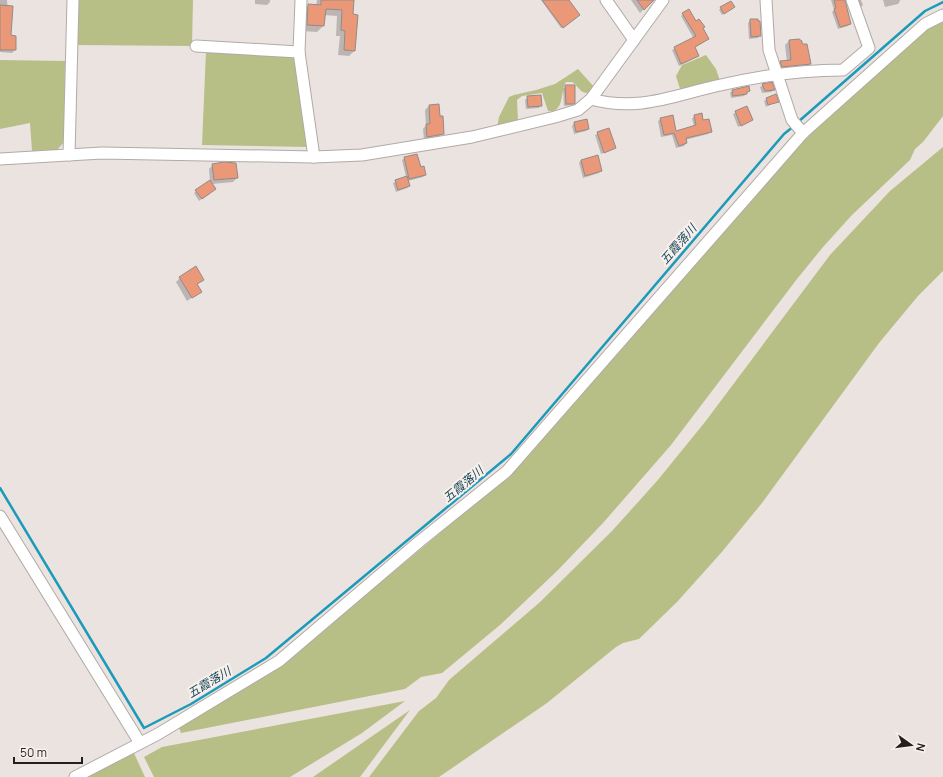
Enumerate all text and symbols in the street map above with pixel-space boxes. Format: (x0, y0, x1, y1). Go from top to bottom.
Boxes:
water label: 五霞落川 (656, 219, 701, 268)
water label: 五霞落川 (439, 461, 488, 506)
water label: 五霞落川 (184, 661, 236, 702)
north arrow (891, 725, 931, 765)
scale bar (14, 739, 82, 765)
text: N (913, 742, 929, 753)
text: 50 m (20, 744, 47, 761)

